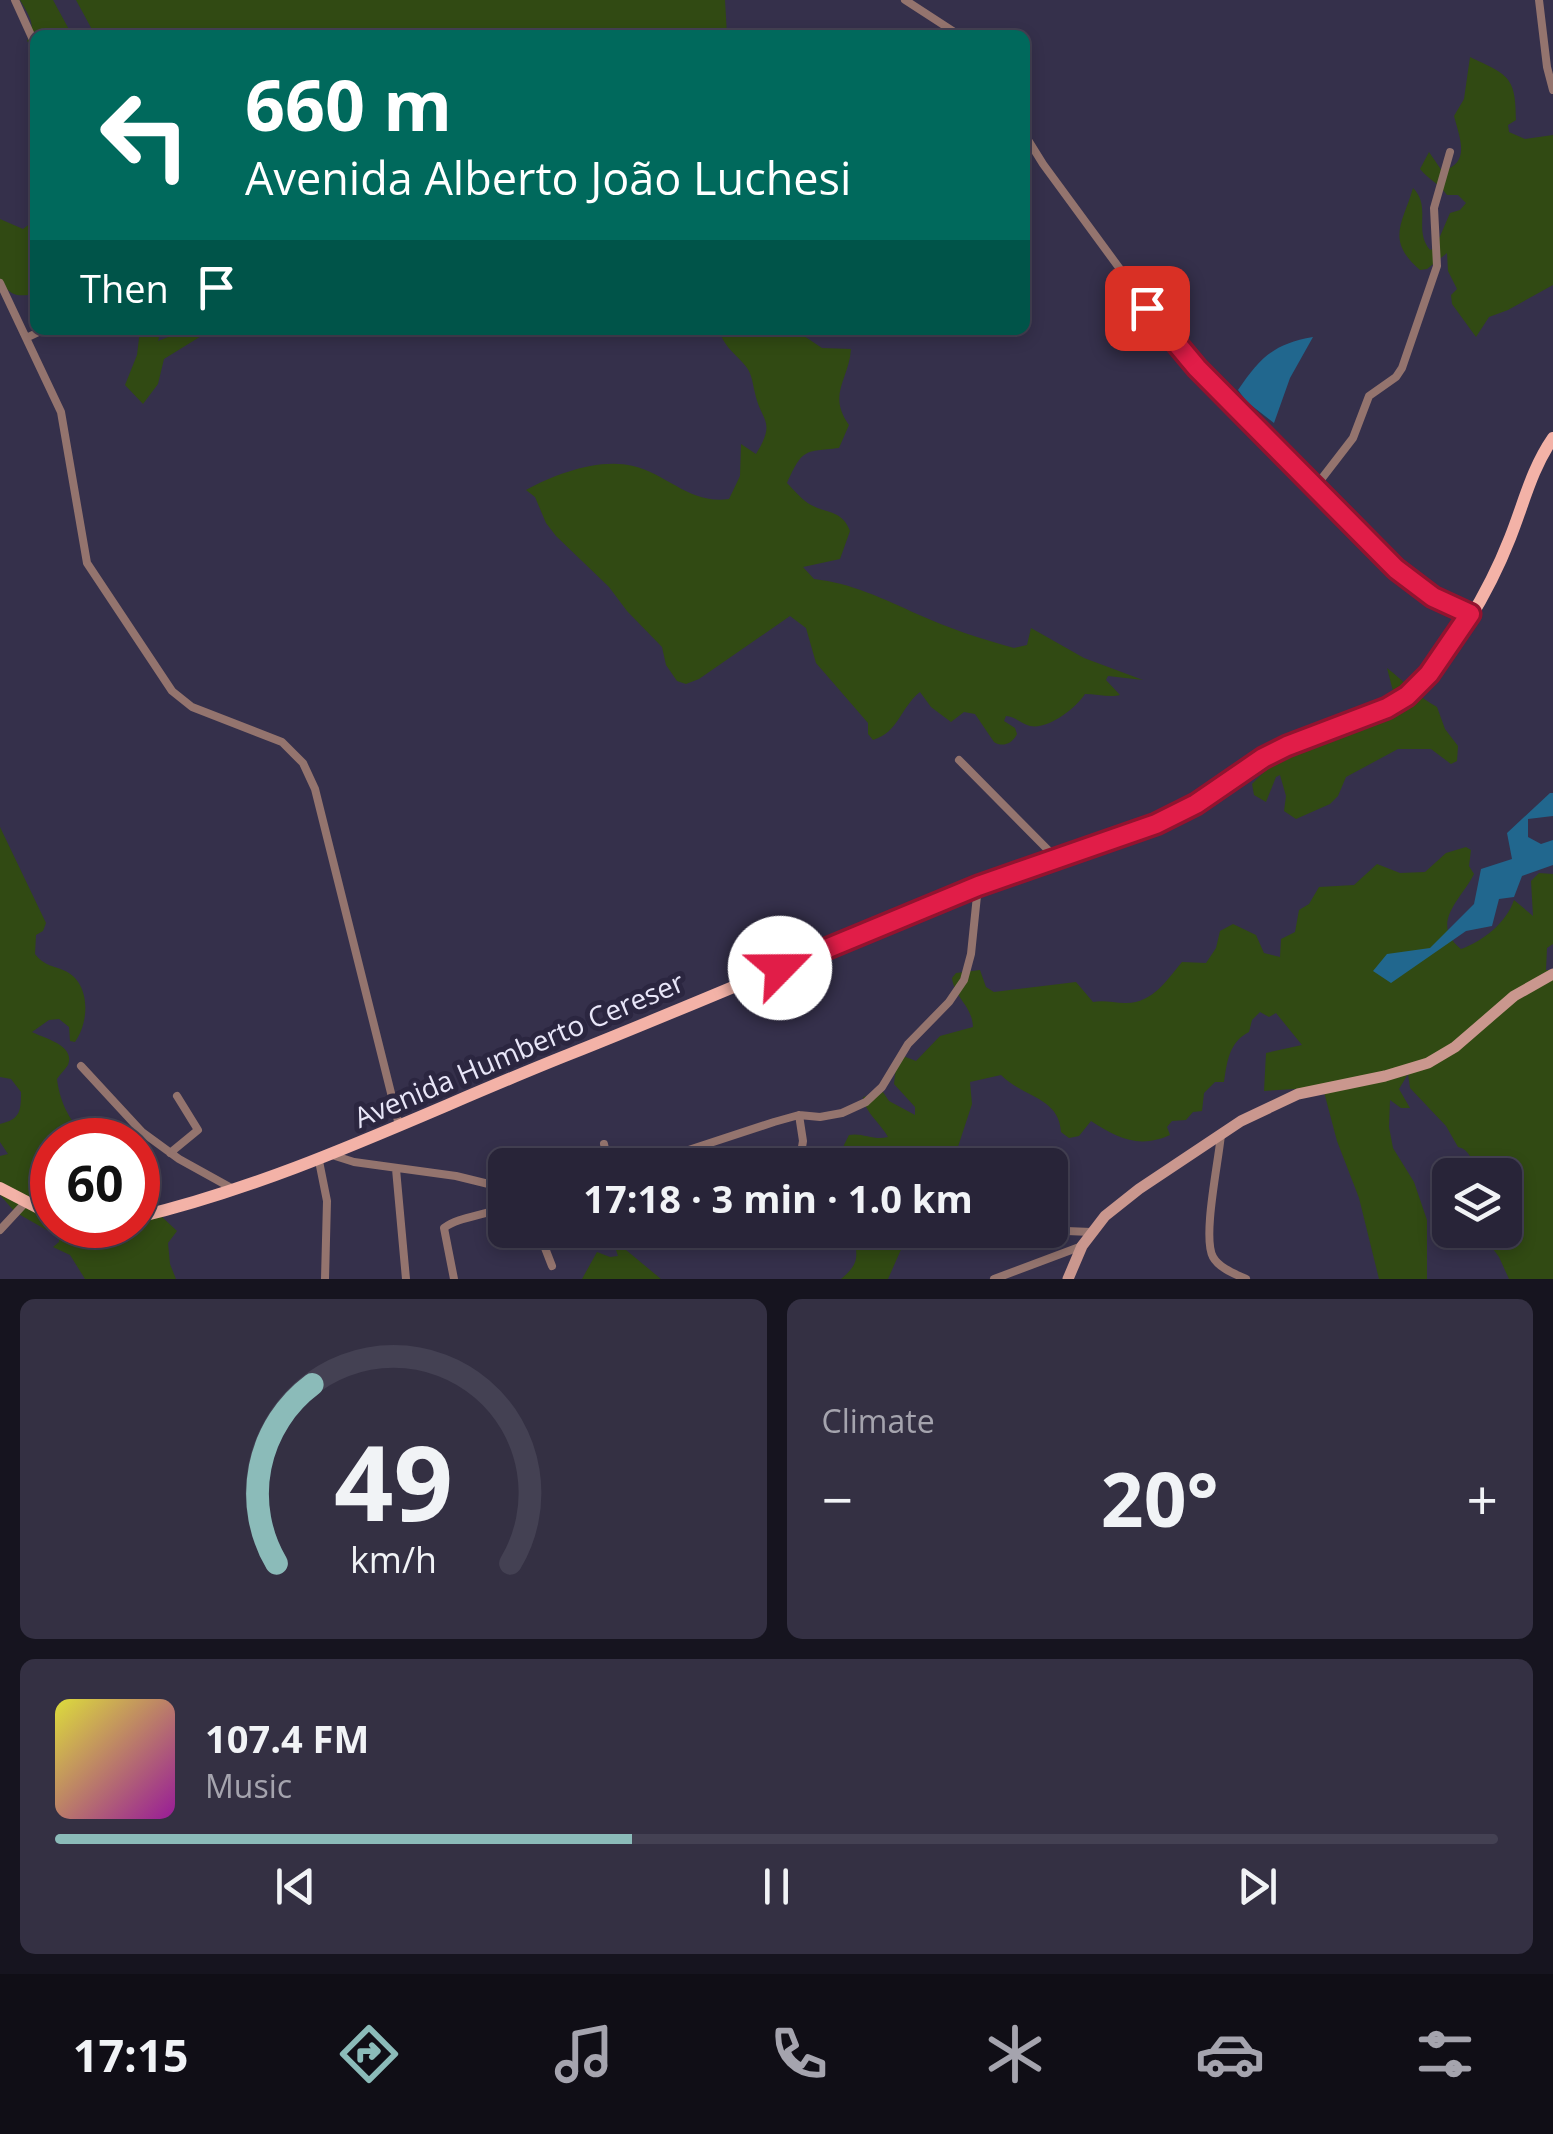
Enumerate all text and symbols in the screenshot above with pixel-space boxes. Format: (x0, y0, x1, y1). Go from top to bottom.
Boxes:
text: 660 m (245, 56, 452, 152)
icon: left (80, 70, 210, 200)
text: Avenida Alberto João Luchesi (245, 147, 851, 208)
icon: arrive (189, 260, 244, 315)
text: Then (80, 262, 169, 314)
pin (1105, 266, 1190, 351)
icon: arrive (1120, 281, 1175, 336)
position arrow (728, 916, 832, 1020)
street label: Avenida Humberto Cereser (348, 962, 690, 1136)
speed limit sign: 60 (30, 1118, 160, 1248)
map controls (1432, 1158, 1522, 1248)
button: layers (1432, 1158, 1522, 1248)
text: 17:18 · 3 min · 1.0 km (583, 1172, 973, 1224)
text: Climate (822, 1399, 935, 1442)
text: 49 (334, 1410, 453, 1551)
text: 20° (1101, 1447, 1219, 1549)
text: − (822, 1461, 853, 1536)
text: + (1467, 1461, 1498, 1536)
text: km/h (350, 1535, 437, 1583)
text: 107.4 FM (205, 1712, 369, 1764)
text: Music (205, 1764, 292, 1807)
icon: previous (268, 1859, 323, 1914)
icon: pause (749, 1859, 804, 1914)
icon: next (1230, 1859, 1285, 1914)
icon: directions (334, 2019, 404, 2089)
icon: music (549, 2019, 619, 2089)
icon: phone (764, 2019, 834, 2089)
icon: climate (980, 2019, 1050, 2089)
icon: car (1195, 2019, 1265, 2089)
icon: filters (1410, 2019, 1480, 2089)
text: 17:15 (73, 2024, 188, 2085)

